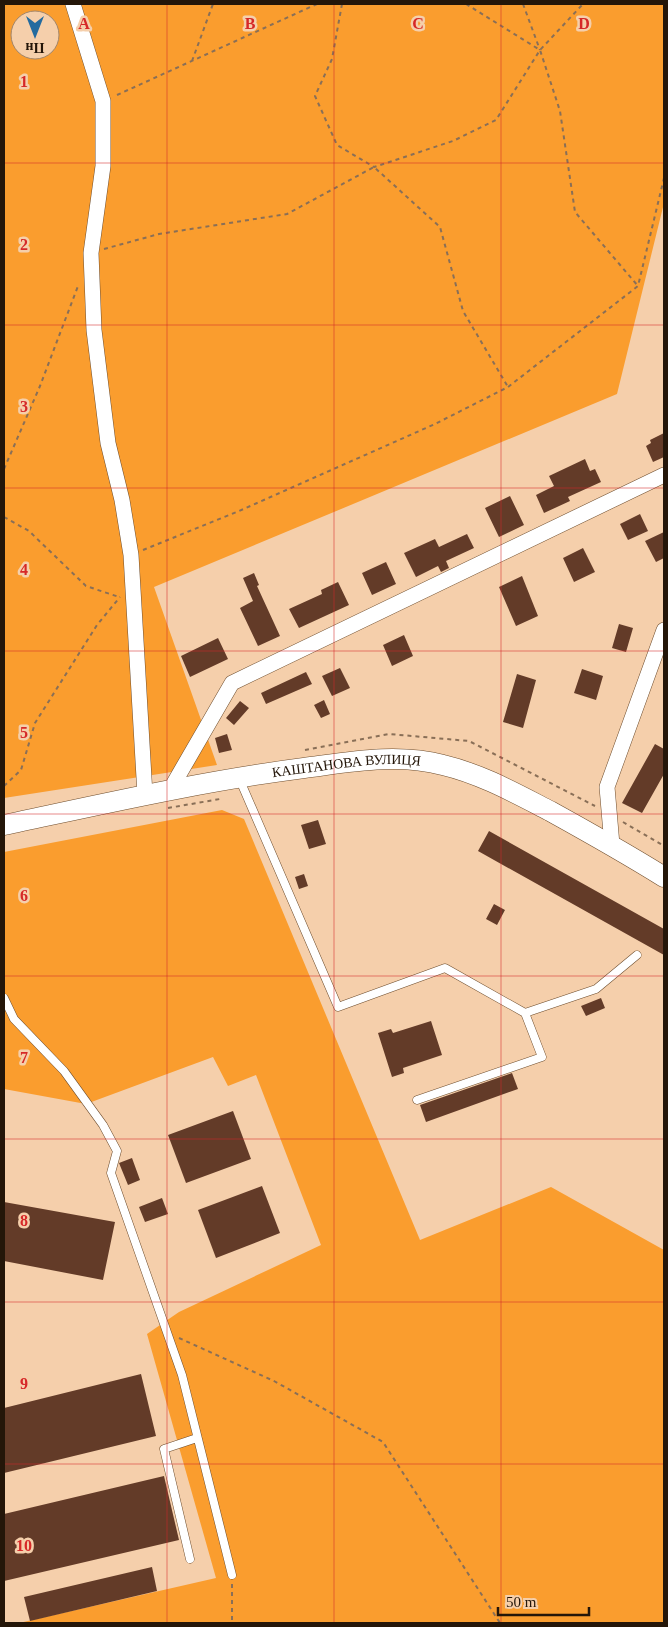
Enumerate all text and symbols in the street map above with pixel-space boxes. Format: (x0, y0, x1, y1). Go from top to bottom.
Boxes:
north arrow (10, 10, 60, 60)
text: A (78, 15, 90, 32)
text: B (245, 15, 256, 32)
text: C (412, 15, 424, 32)
text: D (578, 15, 590, 32)
text: Пн (26, 40, 44, 55)
text: 1 (20, 73, 28, 90)
text: 2 (20, 236, 28, 253)
text: 3 (20, 398, 28, 415)
text: 4 (20, 561, 28, 578)
text: 5 (20, 724, 28, 741)
street label: КАШТАНОВА ВУЛИЦЯ (271, 752, 422, 780)
text: 6 (20, 887, 28, 904)
text: 7 (20, 1049, 28, 1066)
text: 8 (20, 1212, 28, 1229)
text: 9 (20, 1375, 28, 1392)
text: 10 (16, 1537, 32, 1554)
scale bar (498, 1584, 589, 1616)
text: 50 m (506, 1594, 537, 1610)

